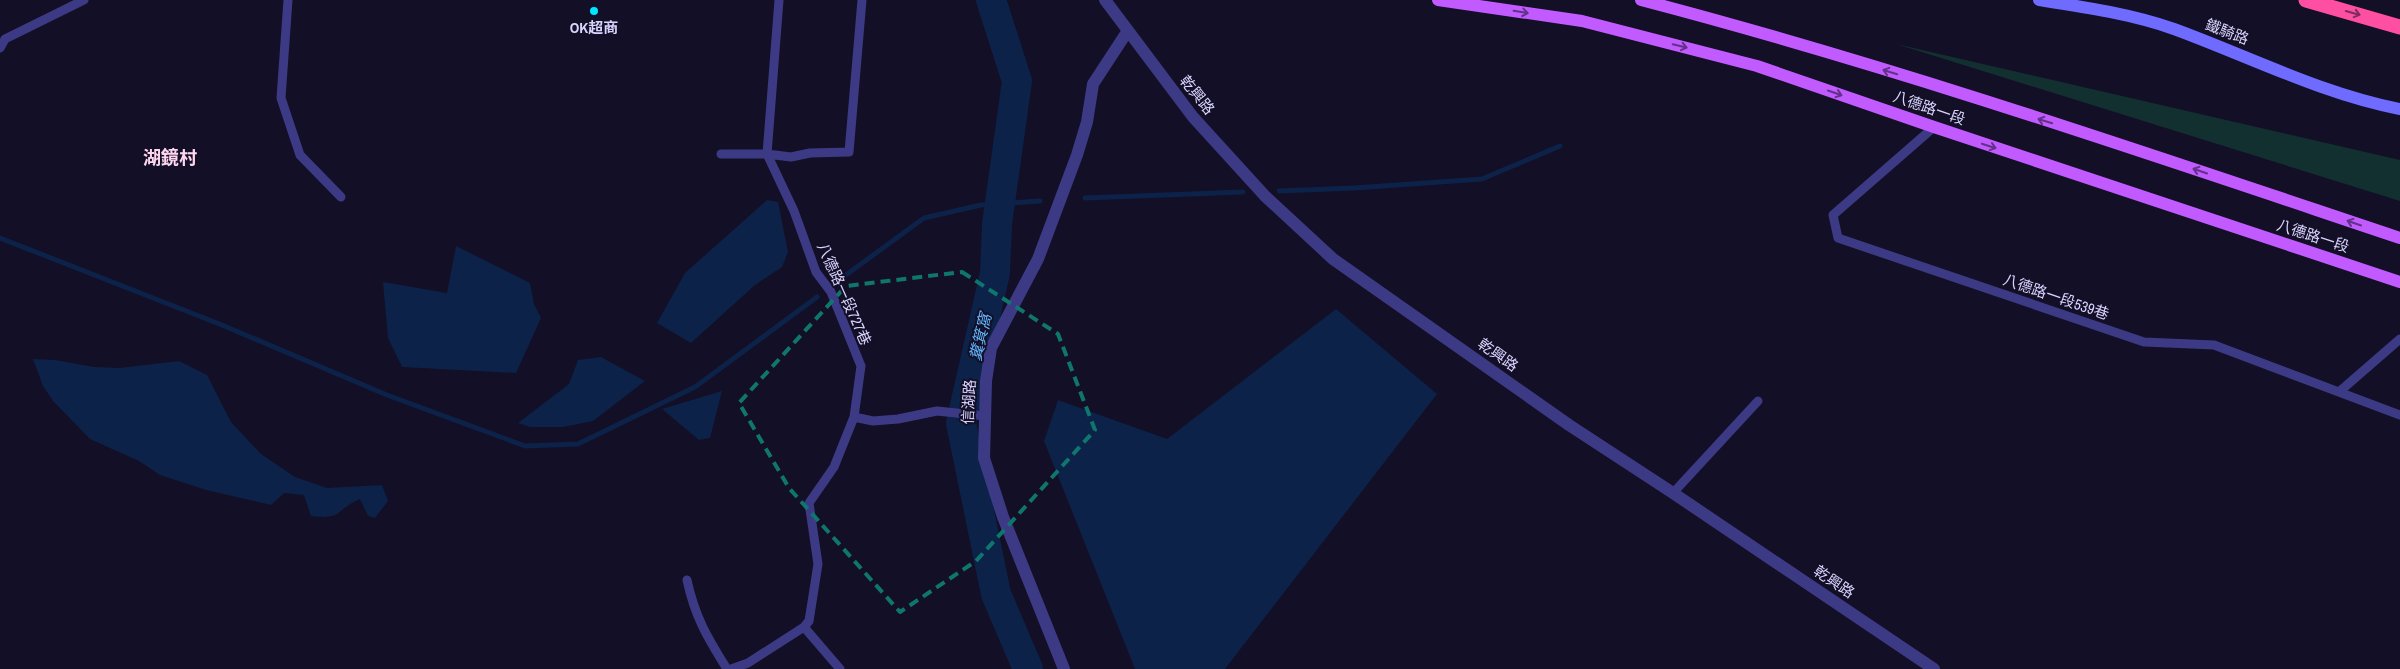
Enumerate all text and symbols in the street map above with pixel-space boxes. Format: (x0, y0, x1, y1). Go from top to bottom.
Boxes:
marker: OK超商 (588, 5, 600, 17)
one-way arrow (1513, 8, 1529, 18)
one-way arrow (2345, 9, 2361, 19)
street label: 鐵騎路 (2202, 14, 2252, 49)
place label: OK超商 (570, 17, 618, 38)
one-way arrow (1671, 42, 1687, 52)
one-way arrow (1883, 67, 1899, 77)
street label: 乾興路 (1175, 71, 1220, 119)
street label: 八德路一段 (1890, 85, 1968, 130)
one-way arrow (1827, 89, 1843, 98)
one-way arrow (2038, 115, 2054, 125)
one-way arrow (1981, 141, 1997, 151)
district label: 湖鏡村 (143, 145, 197, 170)
one-way arrow (2192, 166, 2208, 175)
street label: 八德路一段 (2274, 214, 2352, 257)
one-way arrow (2347, 218, 2362, 227)
street label: 八德路一段727巷 (812, 239, 877, 349)
street label: 八德路一段539巷 (2000, 269, 2112, 324)
water label: 糞箕窩 (964, 308, 997, 363)
street label: 乾興路 (1474, 333, 1523, 376)
street label: 信湖路 (957, 379, 980, 425)
street label: 乾興路 (1810, 560, 1859, 603)

